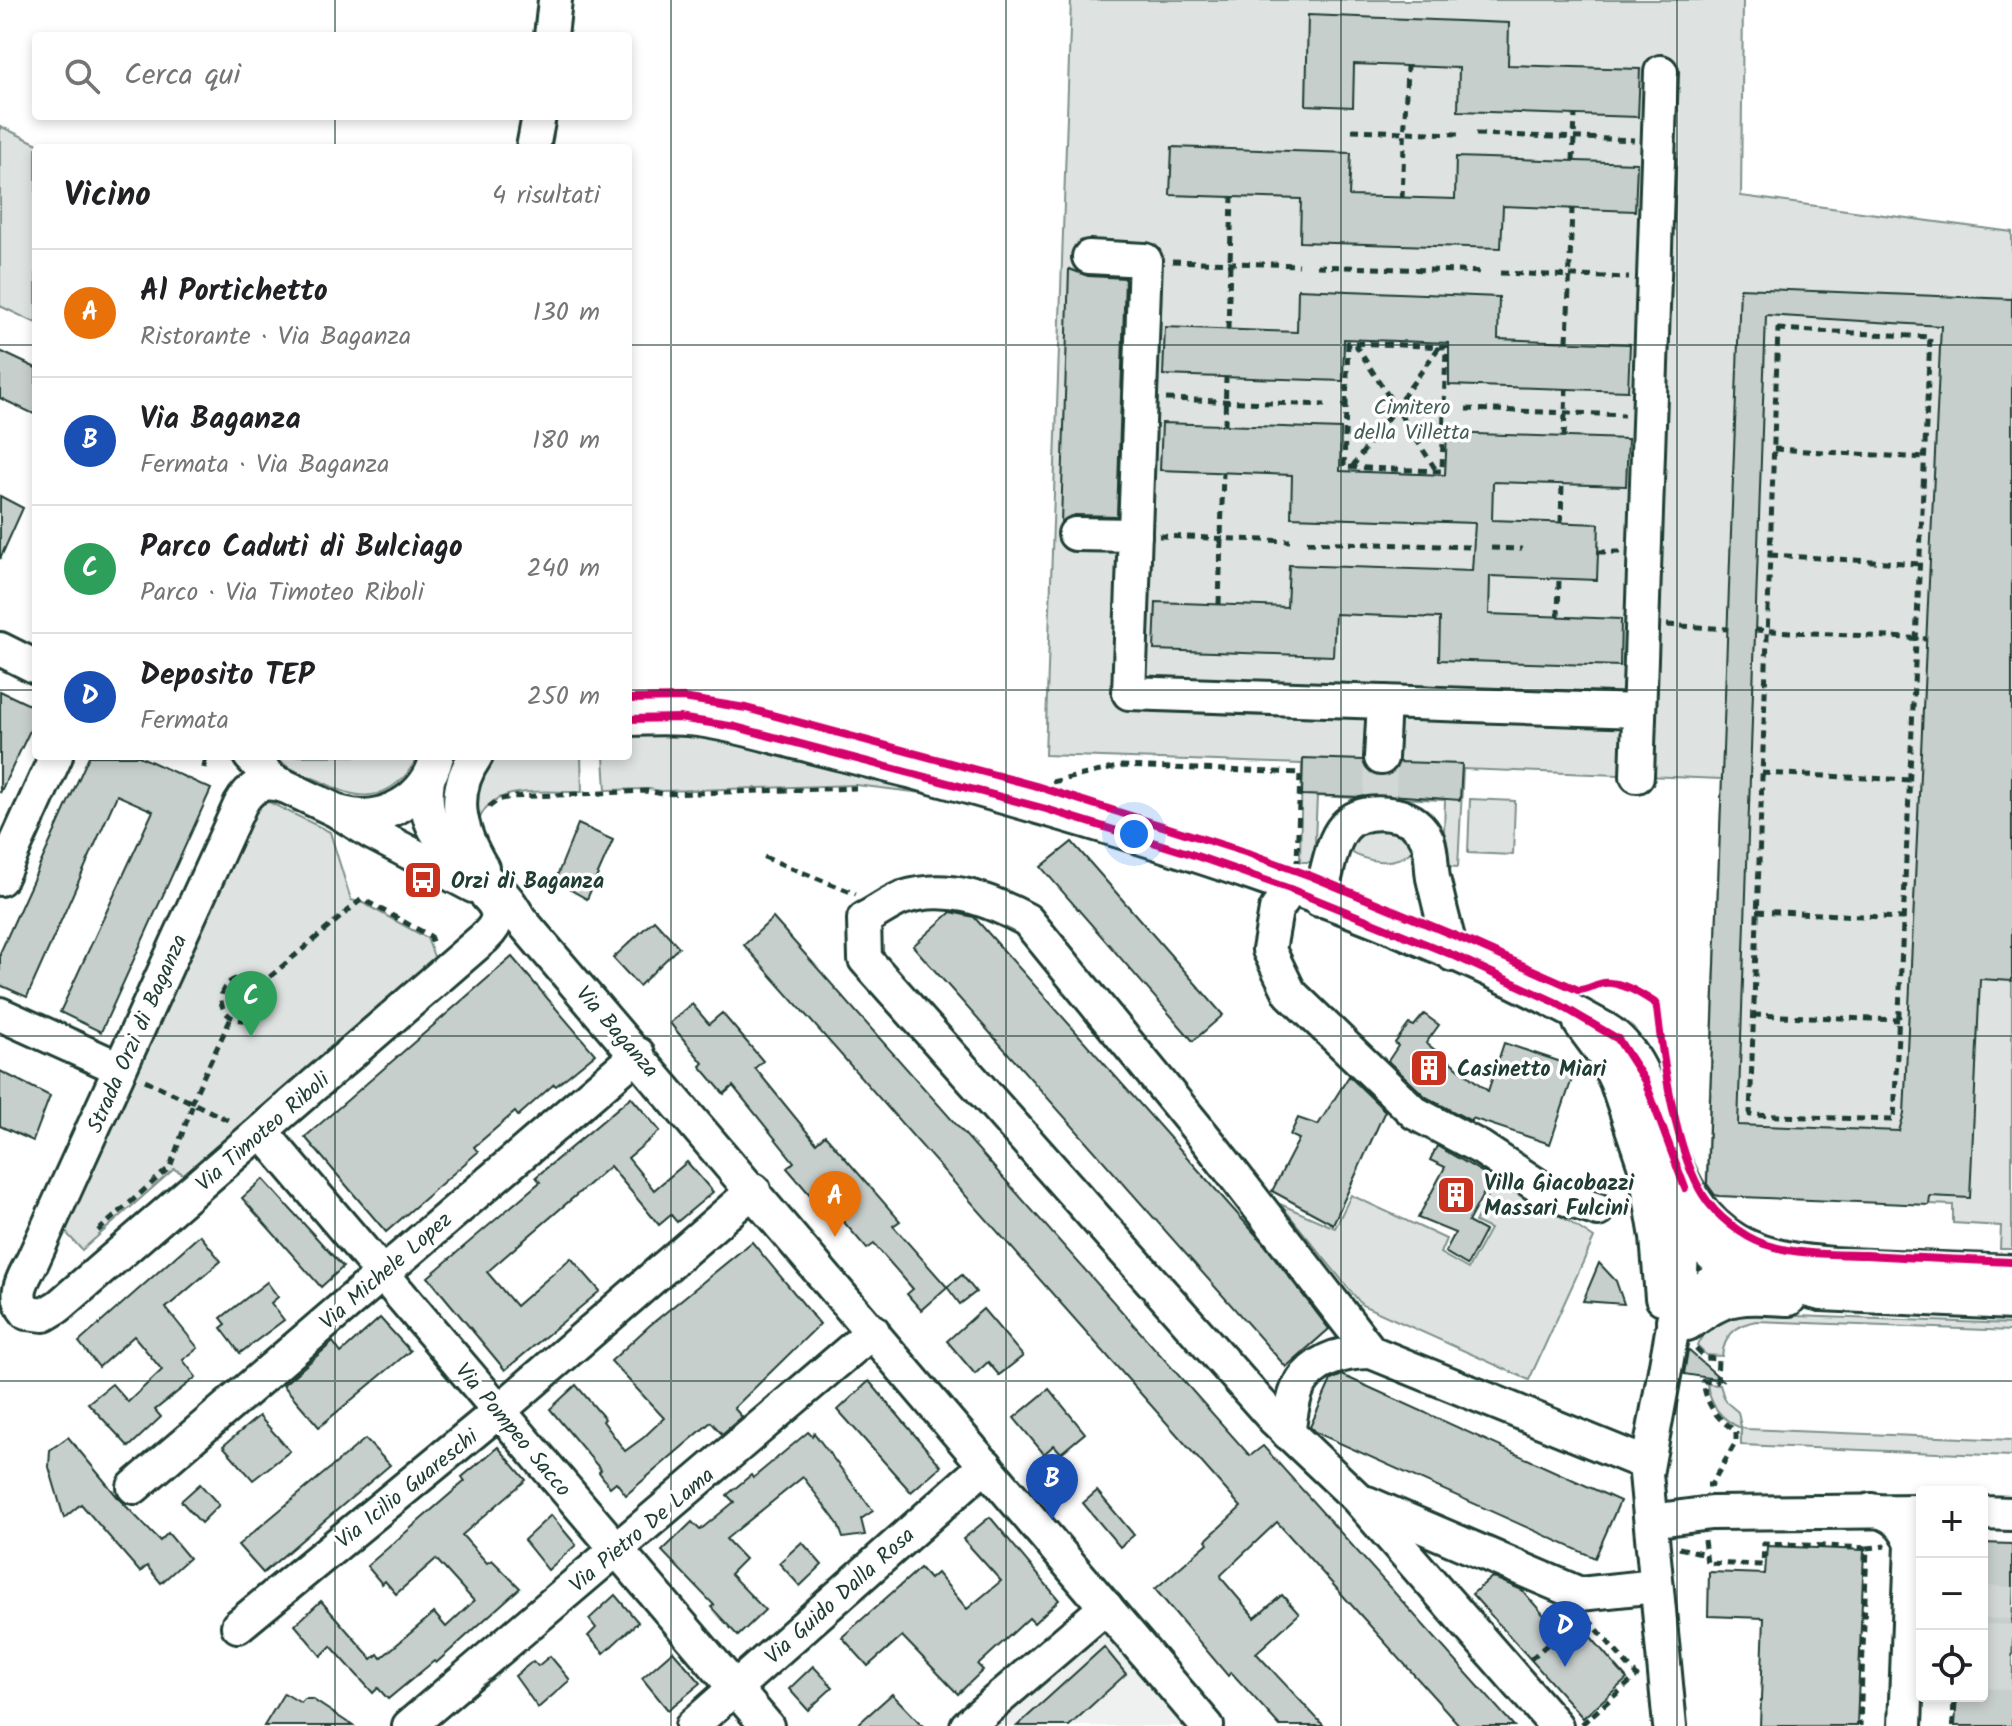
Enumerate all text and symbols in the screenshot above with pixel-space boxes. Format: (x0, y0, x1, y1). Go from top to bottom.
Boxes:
search box (32, 32, 632, 120)
text: Cerca qui (124, 52, 241, 100)
icon: search (60, 54, 104, 98)
text: Vicino (64, 169, 151, 223)
text: 4 risultati (492, 175, 600, 217)
text: Al Portichetto (140, 268, 328, 316)
text: A (82, 292, 98, 334)
text: 130 m (533, 292, 600, 334)
text: Ristorante · Via Baganza (140, 316, 411, 358)
park label: Cimitero della Villetta (1354, 391, 1470, 451)
text: Via Baganza (140, 396, 301, 444)
text: B (82, 420, 98, 462)
text: 180 m (532, 420, 600, 462)
text: Fermata · Via Baganza (140, 444, 390, 486)
text: Parco Caduti di Bulciago (140, 524, 463, 572)
text: C (82, 548, 98, 590)
text: 240 m (526, 548, 600, 590)
text: Parco · Via Timoteo Riboli (140, 572, 424, 614)
text: Deposito TEP (140, 652, 314, 700)
text: D (81, 676, 99, 718)
text: 250 m (527, 676, 600, 718)
text: Fermata (140, 700, 229, 742)
your location (1114, 814, 1154, 854)
bus stop icon: Orzi di Baganza (402, 859, 444, 901)
place label: Orzi di Baganza (451, 865, 604, 900)
street label: Strada Orzi di Baganza (79, 929, 198, 1139)
pin: C (225, 971, 277, 1037)
street label: Via Baganza (566, 979, 666, 1087)
building icon: Casinetto Miari (1408, 1047, 1450, 1089)
place label: Casinetto Miari (1457, 1053, 1608, 1088)
street label: Via Timoteo Riboli (189, 1064, 339, 1201)
place label: Villa Giacobazzi Massari Fulcini (1484, 1167, 1635, 1227)
pin: A (809, 1171, 861, 1237)
building icon: Villa Giacobazzi Massari Fulcini (1435, 1174, 1477, 1216)
street label: Via Michele Lopez (312, 1204, 461, 1340)
street label: Via Pompeo Sacco (445, 1356, 579, 1506)
street label: Via Icilio Guareschi (329, 1421, 487, 1559)
pin: B (1026, 1454, 1078, 1520)
street label: Via Pietro De Lama (562, 1459, 723, 1602)
map controls (1916, 1486, 1988, 1702)
button: + (1916, 1486, 1988, 1558)
street label: Via Guido Dalla Rosa (758, 1520, 924, 1674)
button: − (1916, 1558, 1988, 1630)
pin: D (1539, 1601, 1591, 1667)
button: locate (1916, 1630, 1988, 1702)

